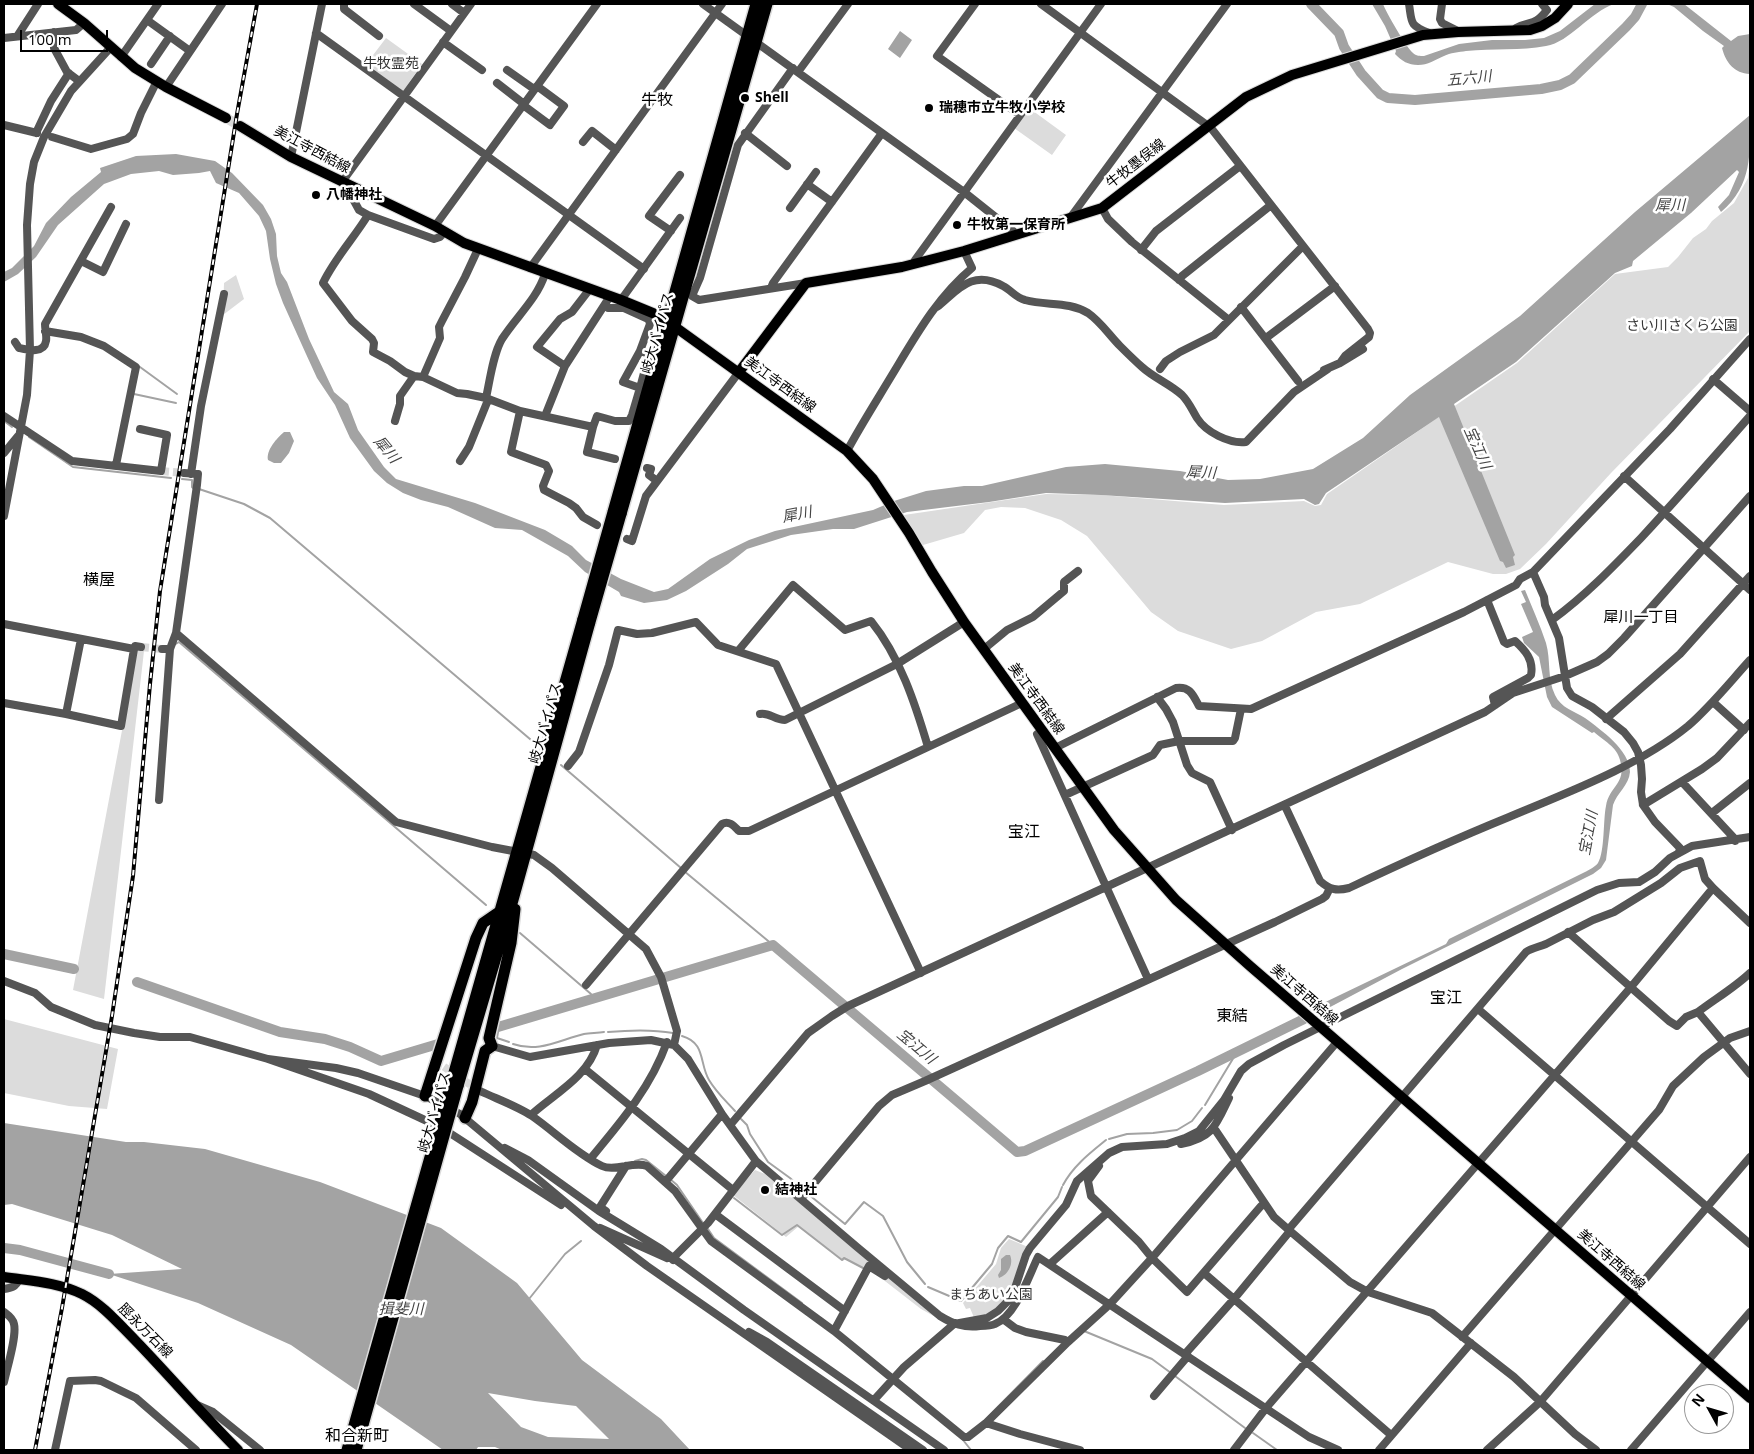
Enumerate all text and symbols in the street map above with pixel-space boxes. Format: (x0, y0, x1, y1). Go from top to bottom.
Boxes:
scale bar (22, 20, 110, 52)
text: 100 m (28, 29, 72, 49)
park label: 牛牧霊苑 (363, 56, 419, 72)
water label: 五六川 (1446, 68, 1492, 90)
district label: 牛牧 (641, 90, 673, 110)
place label: Shell (755, 90, 789, 106)
marker: Shell (739, 92, 751, 104)
place label: 瑞穂市立牛牧小学校 (939, 100, 1065, 116)
marker: 瑞穂市立牛牧小学校 (923, 102, 935, 114)
street label: 美江寺西結線 (271, 123, 353, 177)
street label: 牛牧墨俣線 (1103, 136, 1169, 192)
place label: 八幡神社 (326, 187, 382, 203)
marker: 八幡神社 (310, 189, 322, 201)
water label: 犀川 (1655, 197, 1685, 215)
place label: 牛牧第一保育所 (967, 217, 1065, 233)
marker: 牛牧第一保育所 (951, 219, 963, 231)
street label: 岐大バイパス (638, 290, 678, 376)
park label: さい川さくら公園 (1626, 318, 1738, 334)
street label: 美江寺西結線 (741, 354, 819, 416)
water label: 宝江川 (1460, 424, 1494, 472)
water label: 犀川 (369, 433, 403, 467)
water label: 犀川 (1186, 463, 1216, 483)
water label: 犀川 (781, 503, 813, 527)
district label: 横屋 (83, 570, 115, 590)
district label: 犀川一丁目 (1604, 609, 1678, 627)
street label: 美江寺西結線 (1005, 660, 1067, 738)
street label: 岐大バイパス (526, 680, 566, 766)
water label: 宝江川 (1576, 809, 1602, 857)
district label: 宝江 (1008, 822, 1040, 842)
street label: 美江寺西結線 (1267, 961, 1341, 1029)
district label: 宝江 (1430, 988, 1462, 1008)
district label: 東結 (1216, 1006, 1248, 1026)
water label: 宝江川 (893, 1026, 939, 1068)
street label: 岐大バイパス (415, 1069, 455, 1155)
place label: 結神社 (775, 1182, 817, 1198)
marker: 結神社 (759, 1184, 771, 1196)
street label: 美江寺西結線 (1574, 1226, 1648, 1294)
park label: まちあい公園 (949, 1287, 1033, 1303)
street label: 脛永万石線 (114, 1300, 176, 1362)
water label: 揖斐川 (379, 1301, 423, 1319)
north arrow (1684, 1384, 1734, 1434)
text: N (1687, 1389, 1709, 1410)
district label: 和合新町 (325, 1426, 389, 1446)

